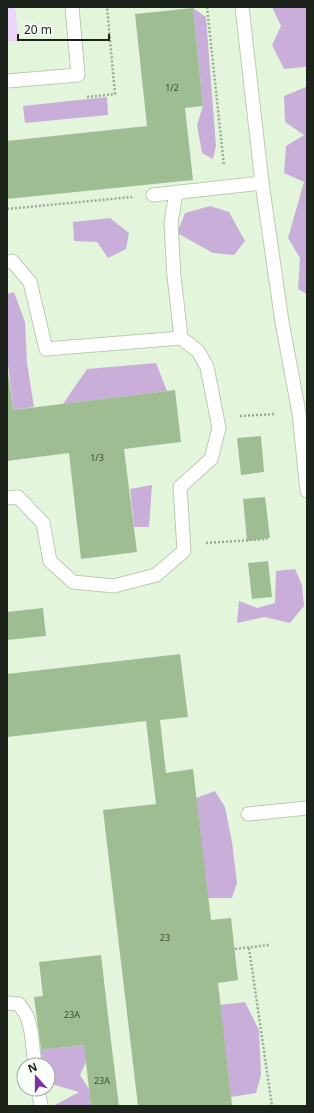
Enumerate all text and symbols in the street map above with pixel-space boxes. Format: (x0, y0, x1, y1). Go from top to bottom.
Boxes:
scale bar (18, 16, 109, 42)
text: 20 m (24, 21, 52, 38)
house number: 1/2 (165, 81, 179, 94)
house number: 1/3 (90, 451, 104, 464)
house number: 23 (160, 931, 170, 944)
house number: 23А (64, 1008, 80, 1021)
north arrow (16, 1057, 56, 1097)
text: N (25, 1059, 39, 1076)
house number: 23А (94, 1074, 110, 1087)

